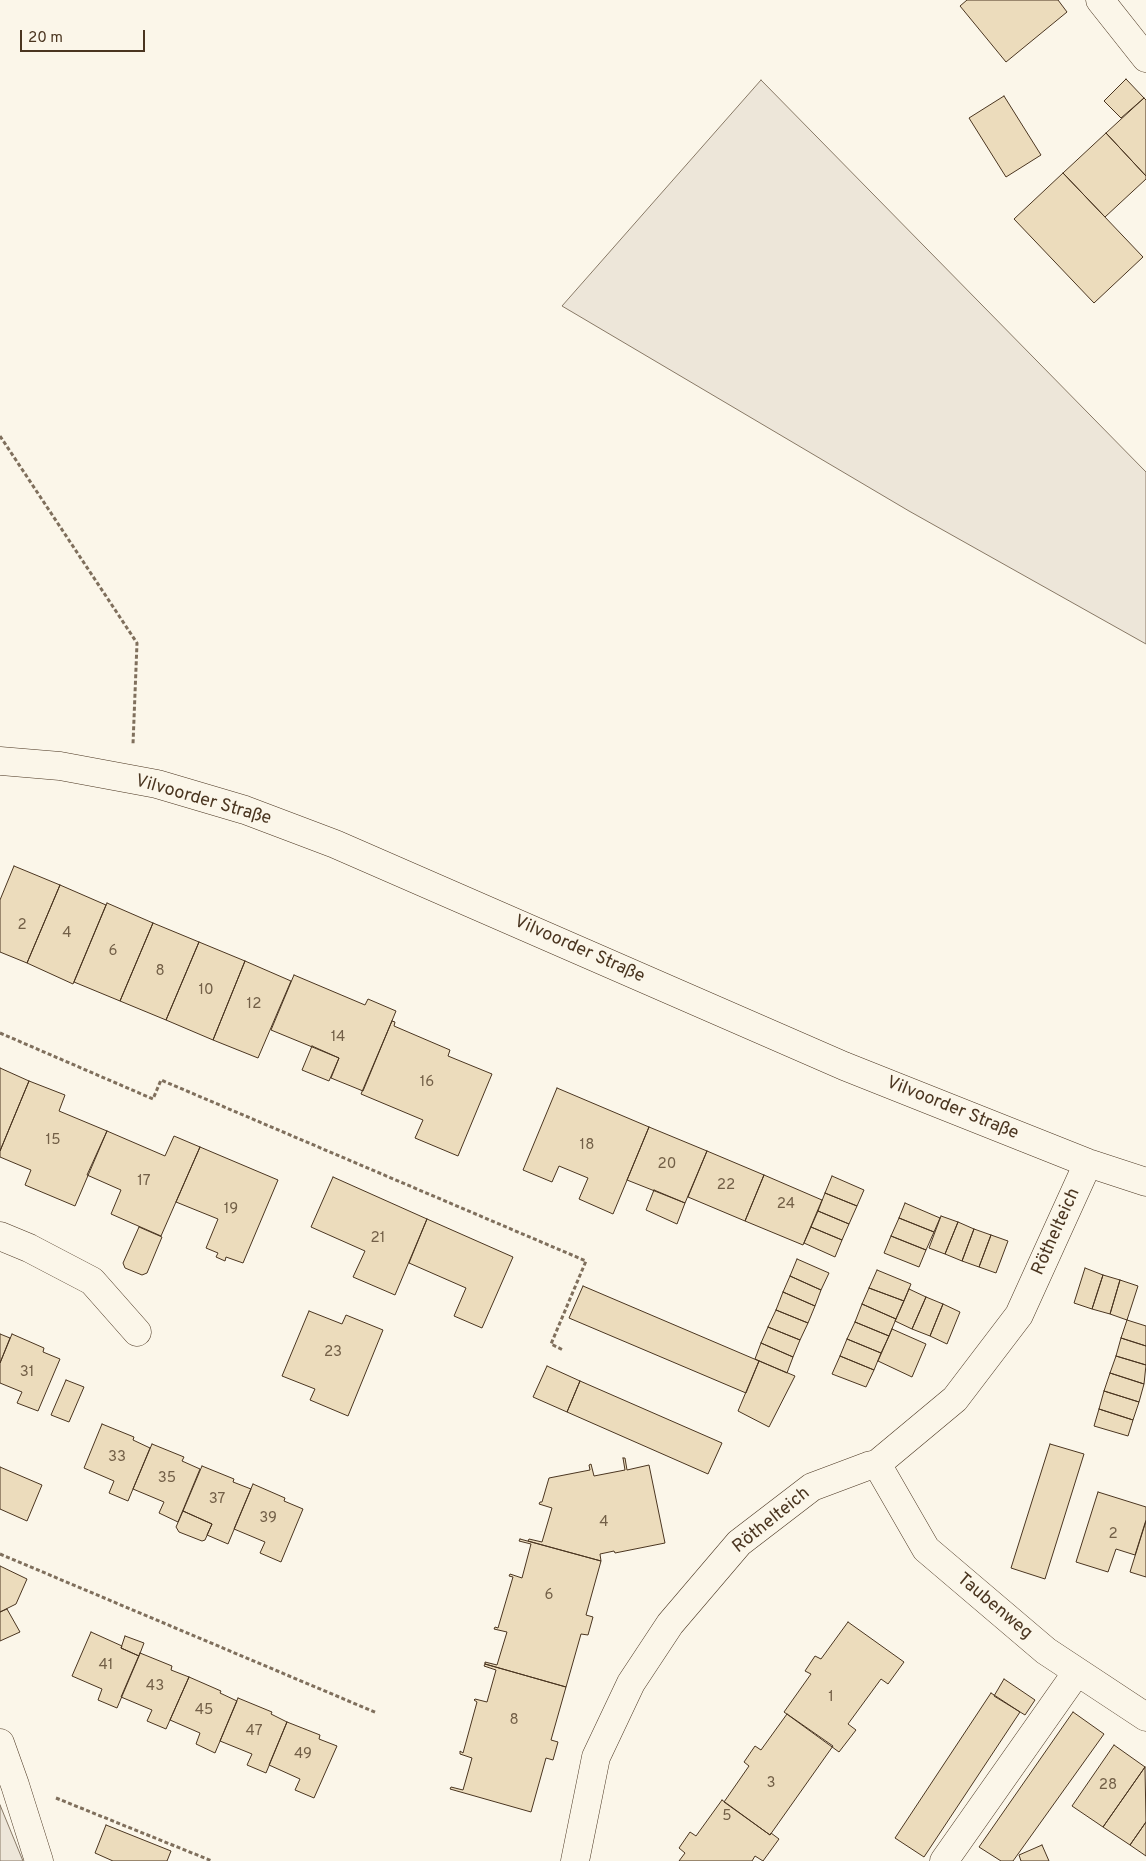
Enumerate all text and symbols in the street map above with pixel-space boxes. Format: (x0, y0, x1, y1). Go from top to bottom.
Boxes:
scale bar (22, 20, 148, 52)
text: 20 m (28, 29, 63, 48)
street label: Vilvoorder Straße (132, 771, 274, 831)
street label: Vilvoorder Straße (510, 912, 648, 988)
house number: 2 (17, 917, 27, 935)
house number: 4 (62, 925, 72, 943)
house number: 6 (109, 943, 117, 961)
house number: 8 (155, 963, 165, 981)
house number: 10 (198, 982, 214, 1000)
house number: 12 (247, 996, 261, 1014)
house number: 14 (331, 1029, 345, 1047)
street label: Vilvoorder Straße (883, 1073, 1021, 1145)
house number: 16 (420, 1074, 434, 1092)
house number: 15 (46, 1132, 60, 1150)
house number: 18 (580, 1137, 594, 1155)
house number: 20 (658, 1156, 676, 1174)
house number: 17 (137, 1173, 151, 1191)
house number: 22 (717, 1177, 735, 1195)
street label: Röthelteich (1028, 1185, 1086, 1279)
house number: 24 (777, 1196, 795, 1214)
house number: 19 (224, 1201, 238, 1219)
house number: 21 (371, 1230, 385, 1248)
house number: 23 (324, 1344, 342, 1362)
house number: 31 (20, 1364, 34, 1382)
house number: 33 (108, 1449, 126, 1467)
house number: 35 (158, 1470, 176, 1488)
street label: Röthelteich (729, 1483, 815, 1559)
house number: 37 (209, 1491, 225, 1509)
house number: 39 (259, 1510, 277, 1528)
house number: 4 (599, 1514, 609, 1532)
house number: 2 (1108, 1526, 1118, 1544)
street label: Taubenweg (952, 1569, 1036, 1645)
house number: 6 (545, 1587, 553, 1605)
house number: 41 (99, 1657, 113, 1675)
house number: 43 (146, 1678, 164, 1696)
house number: 1 (828, 1689, 834, 1707)
house number: 45 (195, 1702, 213, 1720)
house number: 8 (509, 1712, 519, 1730)
house number: 47 (246, 1723, 262, 1741)
house number: 49 (294, 1746, 312, 1764)
house number: 3 (766, 1775, 776, 1793)
house number: 28 (1099, 1777, 1117, 1795)
house number: 5 (722, 1808, 732, 1826)

